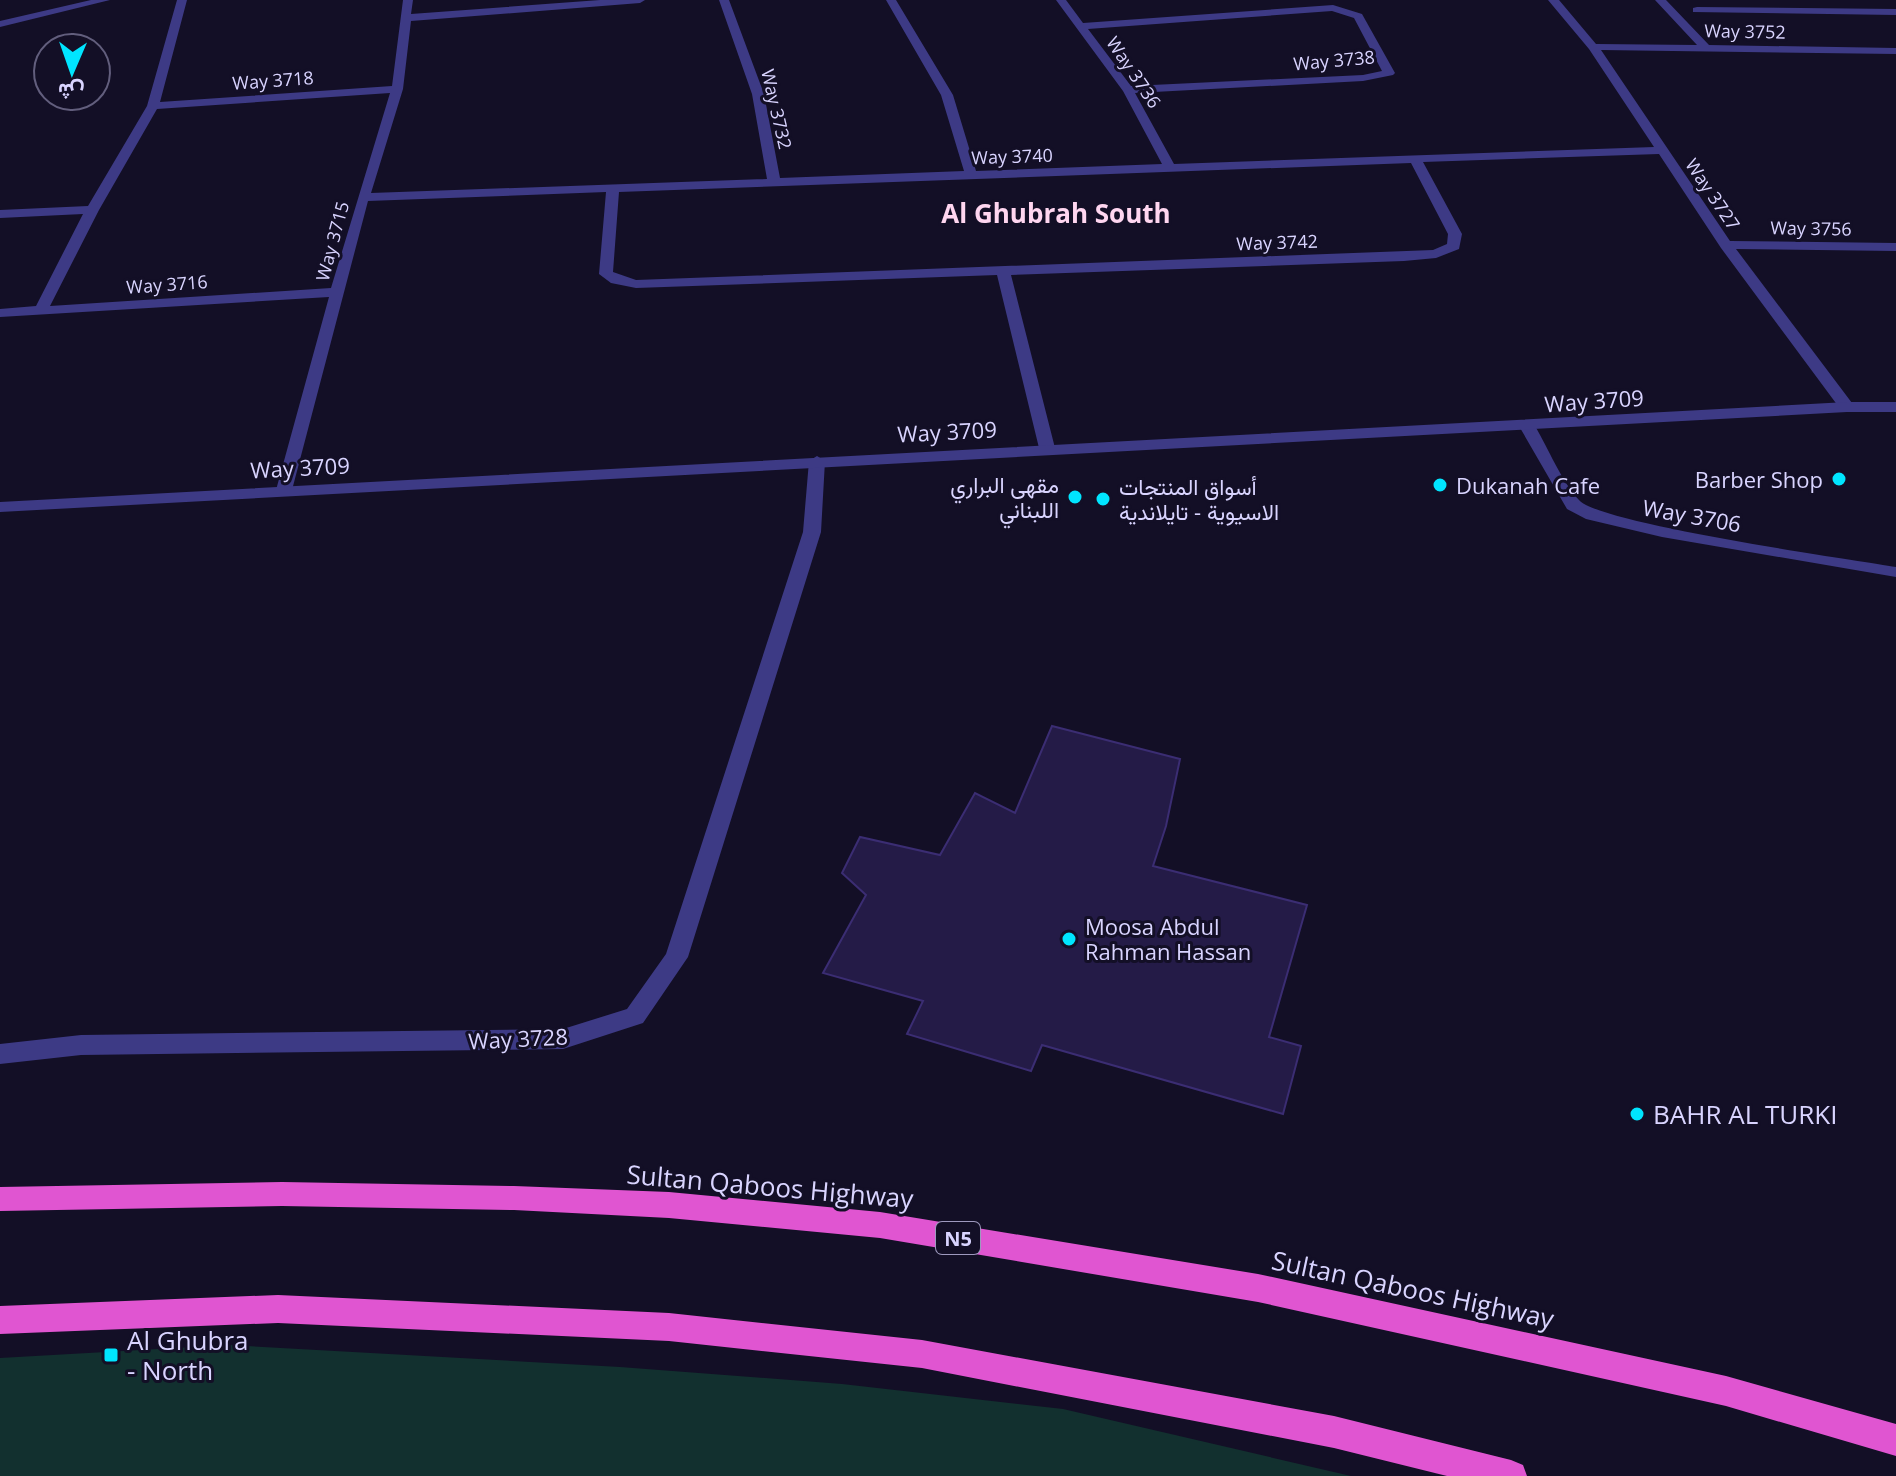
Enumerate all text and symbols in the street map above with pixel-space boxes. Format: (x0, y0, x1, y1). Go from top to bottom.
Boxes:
street label: Way 3752 (1704, 18, 1786, 44)
north arrow (32, 32, 112, 112)
street label: Way 3736 (1101, 32, 1167, 112)
street label: Way 3738 (1292, 44, 1376, 76)
street label: Way 3718 (232, 65, 314, 95)
street label: Way 3732 (756, 67, 798, 151)
text: ش (58, 78, 85, 108)
street label: Way 3740 (971, 143, 1053, 169)
street label: Way 3727 (1680, 154, 1746, 234)
district label: Al Ghubrah South (941, 195, 1171, 231)
street label: Way 3715 (310, 199, 354, 283)
street label: Way 3756 (1770, 215, 1852, 241)
street label: Way 3742 (1236, 229, 1318, 255)
street label: Way 3716 (126, 269, 208, 299)
street label: Way 3709 (1543, 382, 1645, 418)
street label: Way 3709 (896, 413, 998, 449)
street label: Way 3709 (249, 449, 351, 485)
place label: Barber Shop (1695, 464, 1823, 494)
place label: مقهى البراري اللبناني (950, 469, 1059, 529)
place label: Dukanah Cafe (1456, 470, 1600, 500)
marker: Barber Shop (1830, 470, 1848, 488)
place label: أسواق المنتجات الاسيوية - تايلاندية (1119, 471, 1279, 526)
marker: Dukanah Cafe (1431, 476, 1449, 494)
marker: مقهى البراري اللبناني (1066, 488, 1084, 506)
marker: أسواق المنتجات الاسيوية - تايلاندية (1094, 490, 1112, 508)
street label: Way 3706 (1640, 492, 1744, 538)
place label: Moosa Abdul Rahman Hassan (1085, 911, 1251, 966)
marker: Moosa Abdul Rahman Hassan (1060, 930, 1078, 948)
street label: Way 3728 (467, 1020, 569, 1056)
place label: BAHR AL TURKI (1653, 1096, 1837, 1132)
marker: BAHR AL TURKI (1628, 1105, 1646, 1123)
street label: Sultan Qaboos Highway (625, 1156, 916, 1217)
road number: N5 (936, 1222, 980, 1254)
street label: Sultan Qaboos Highway (1269, 1241, 1558, 1337)
place label: Al Ghubra - North (127, 1322, 249, 1388)
marker: Al Ghubra - North (102, 1346, 120, 1364)

